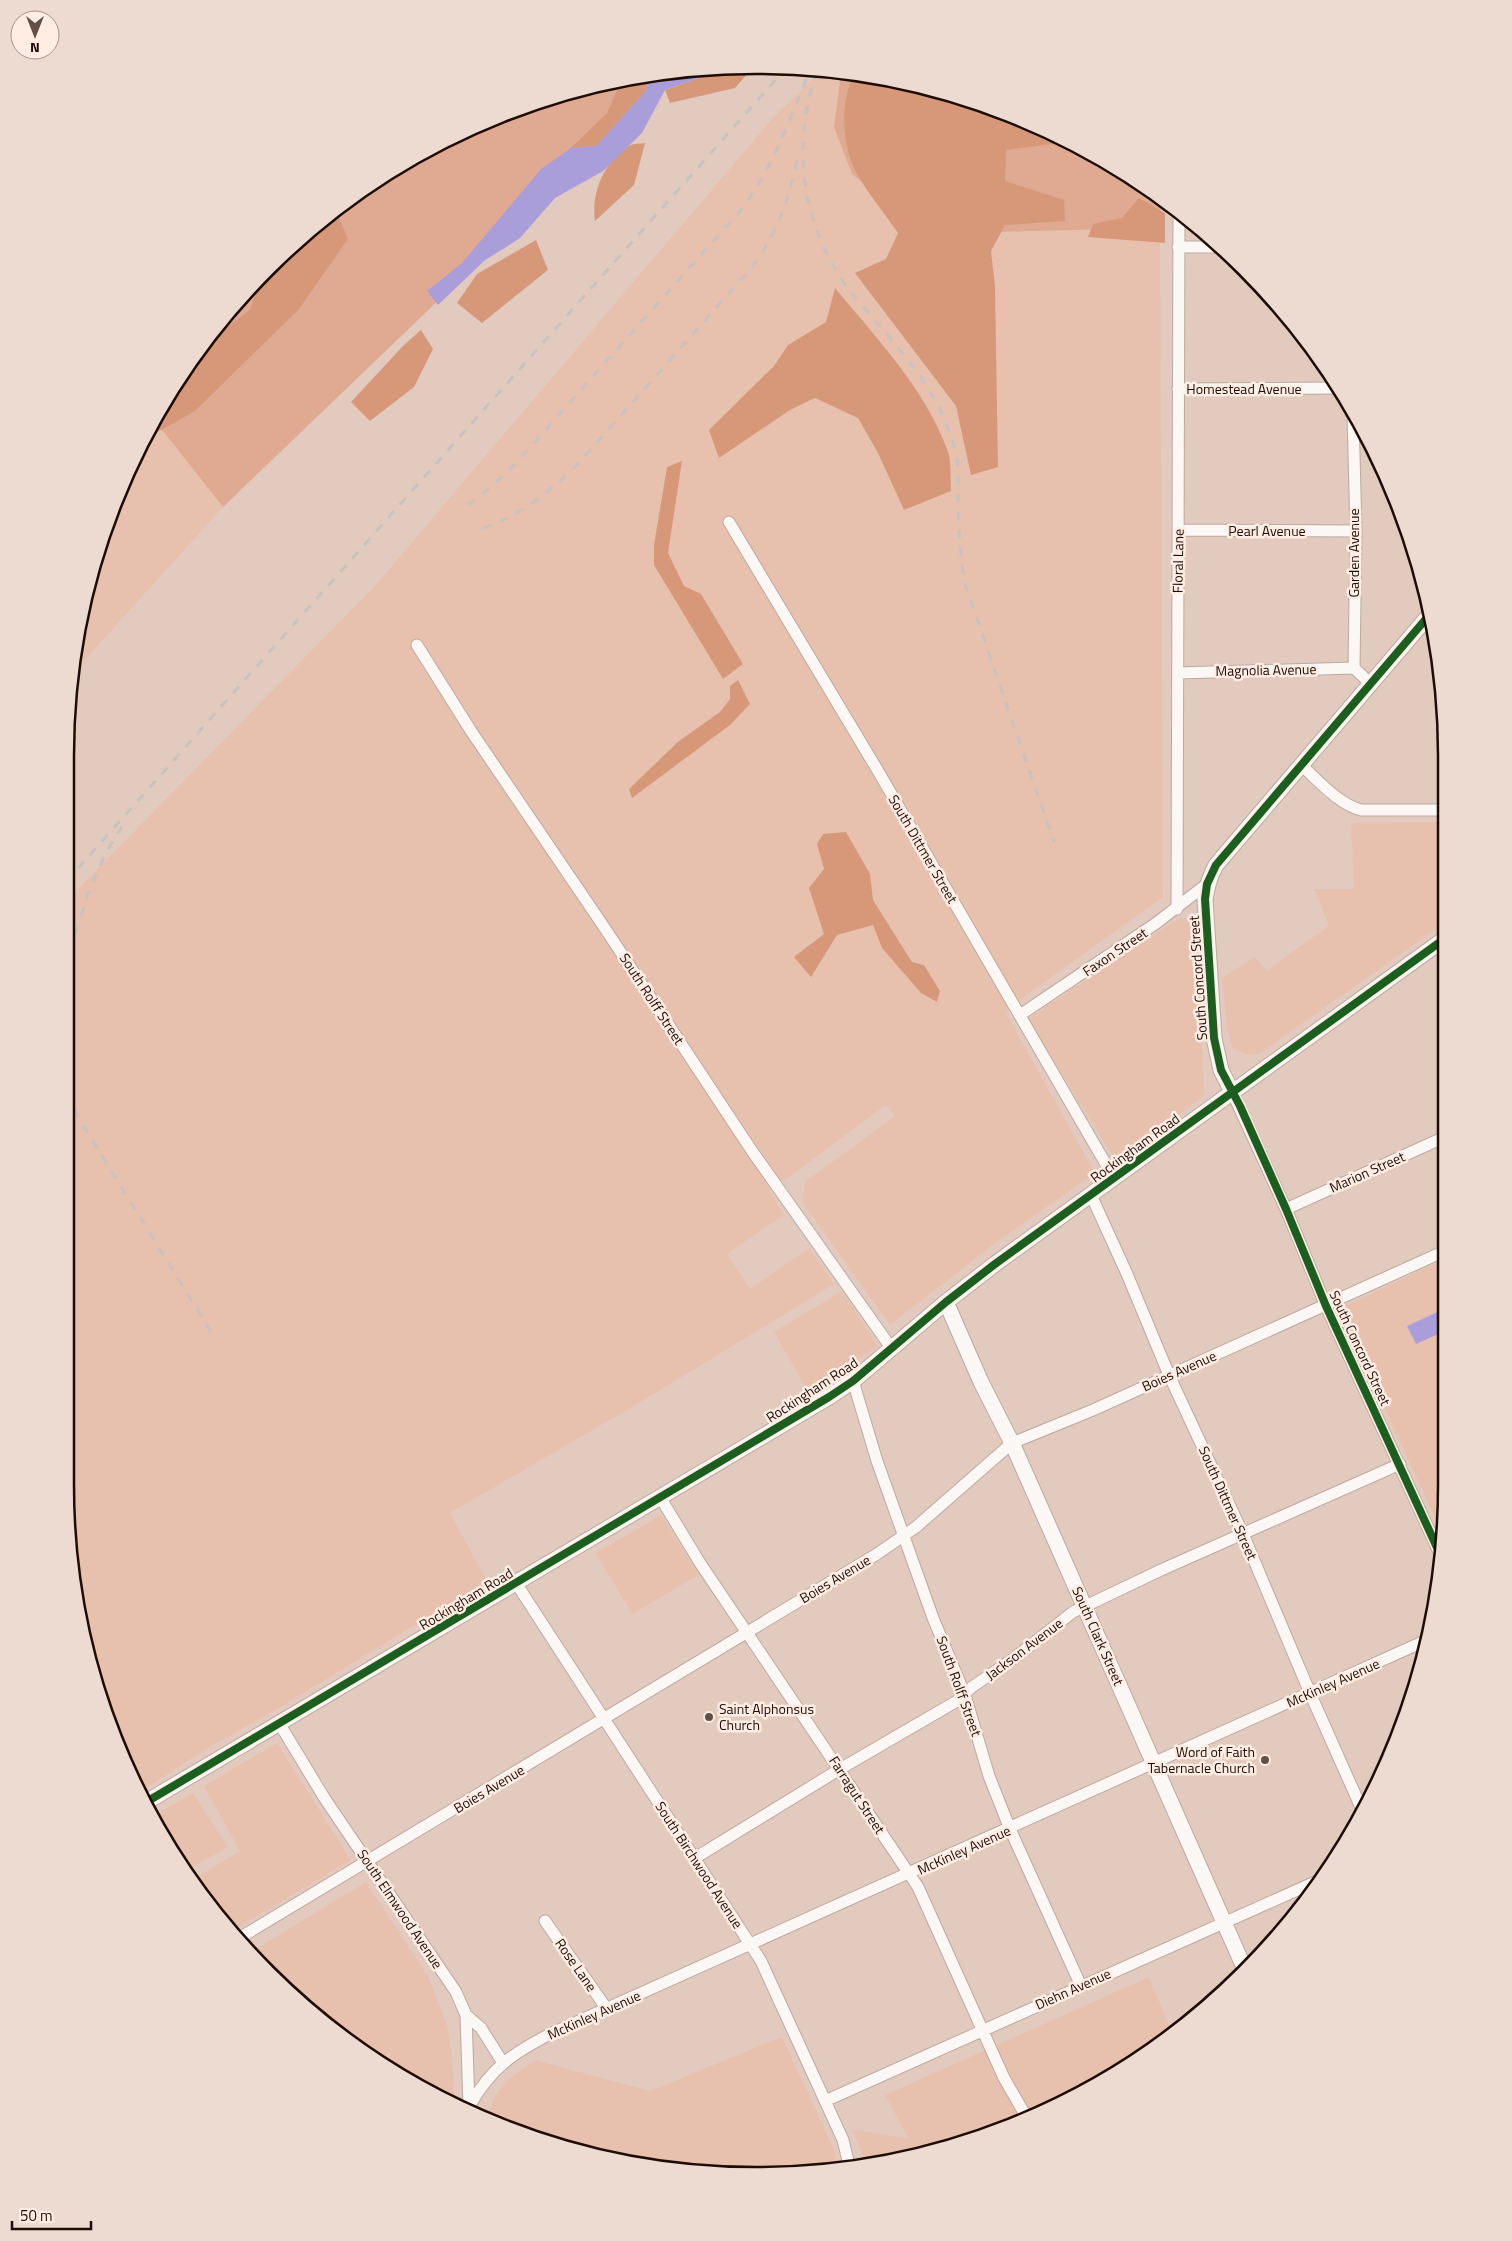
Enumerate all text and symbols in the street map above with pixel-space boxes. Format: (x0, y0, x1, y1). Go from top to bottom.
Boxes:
north arrow (10, 10, 60, 60)
text: N (30, 38, 40, 59)
street label: Homestead Avenue (1186, 378, 1302, 399)
street label: Garden Avenue (1343, 508, 1364, 598)
street label: Pearl Avenue (1228, 520, 1306, 541)
street label: Floral Lane (1166, 529, 1189, 593)
street label: Magnolia Avenue (1215, 658, 1317, 681)
street label: South Dittmer Street (884, 790, 963, 907)
street label: South Concord Street (1183, 915, 1212, 1041)
street label: Faxon Street (1078, 922, 1151, 981)
street label: South Rolff Street (615, 949, 690, 1049)
street label: Rockingham Road (1086, 1108, 1184, 1187)
street label: Marion Street (1326, 1145, 1408, 1198)
street label: South Concord Street (1325, 1287, 1396, 1409)
street label: Boies Avenue (1138, 1345, 1219, 1396)
street label: Rockingham Road (762, 1352, 862, 1427)
street label: South Dittmer Street (1194, 1443, 1263, 1563)
street label: Boies Avenue (795, 1549, 874, 1608)
street label: Rockingham Road (415, 1562, 517, 1635)
street label: South Clark Street (1067, 1583, 1130, 1689)
street label: Jackson Avenue (981, 1612, 1067, 1685)
street label: South Rolff Street (932, 1633, 987, 1739)
street label: McKinley Avenue (1283, 1653, 1383, 1713)
place label: Saint Alphonsus Church (719, 1698, 814, 1735)
marker: Saint Alphonsus Church (703, 1711, 715, 1723)
place label: Word of Faith Tabernacle Church (1148, 1741, 1255, 1778)
street label: Farragut Street (824, 1752, 891, 1838)
marker: Word of Faith Tabernacle Church (1259, 1754, 1271, 1766)
street label: Boies Avenue (449, 1759, 528, 1818)
street label: South Birchwood Avenue (650, 1797, 748, 1932)
street label: McKinley Avenue (914, 1820, 1014, 1880)
street label: South Elmwood Avenue (353, 1845, 448, 1973)
street label: Rose Lane (550, 1934, 602, 1996)
street label: Diehn Avenue (1031, 1962, 1114, 2015)
street label: McKinley Avenue (544, 1985, 644, 2045)
scale bar (12, 2198, 91, 2230)
text: 50 m (20, 2204, 53, 2227)

